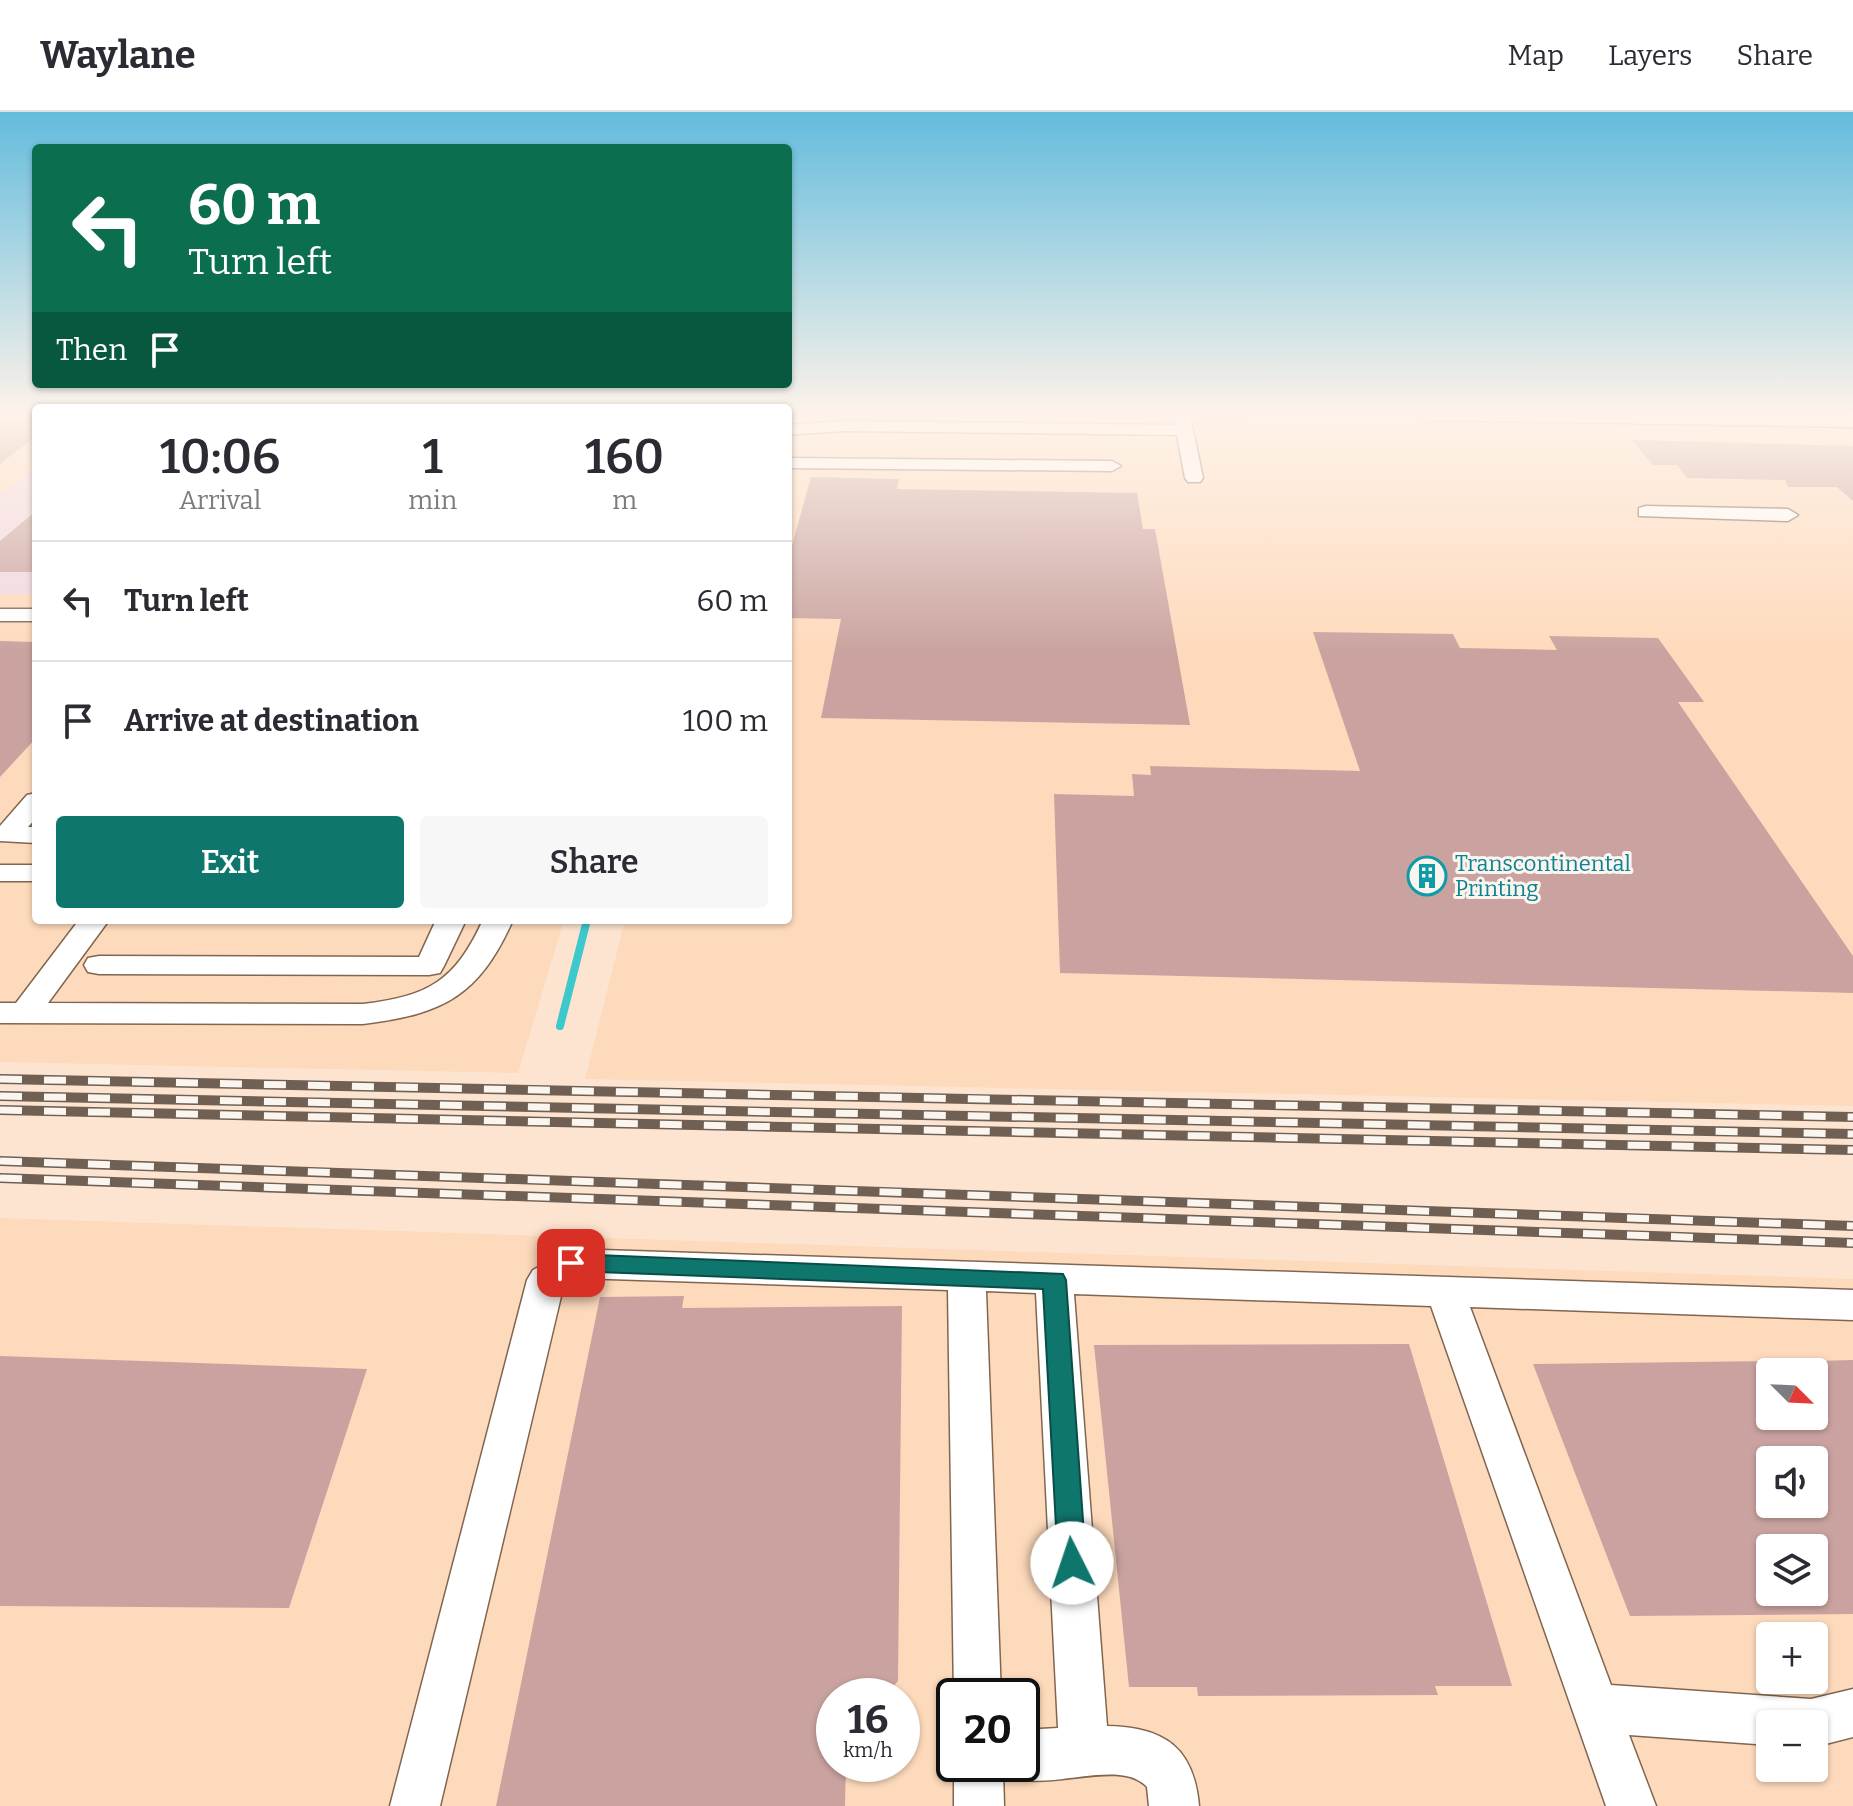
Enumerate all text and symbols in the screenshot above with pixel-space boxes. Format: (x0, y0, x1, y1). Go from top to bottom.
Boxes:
text: Waylane (40, 32, 196, 78)
text: Map (1507, 39, 1564, 72)
text: Layers (1608, 39, 1692, 72)
text: Share (1736, 39, 1813, 72)
text: 60 m (188, 172, 320, 239)
icon: left (56, 176, 160, 280)
text: Turn left (188, 240, 332, 284)
icon: arrive (143, 328, 187, 372)
text: Then (56, 332, 127, 368)
text: 10:06 (160, 428, 280, 486)
text: 1 (423, 428, 443, 486)
text: 160 (585, 428, 664, 486)
text: Arrival (179, 485, 261, 516)
text: min (408, 485, 457, 516)
text: m (612, 485, 637, 516)
icon: left (56, 579, 100, 623)
text: Turn left (124, 583, 249, 619)
text: 60 m (697, 583, 768, 619)
icon: arrive (56, 699, 100, 743)
text: Arrive at destination (124, 703, 419, 739)
text: 100 m (683, 703, 768, 739)
button: Exit (56, 816, 404, 908)
button: Share (420, 816, 768, 908)
place label: Transcontinental Printing (1455, 850, 1631, 902)
building icon: Transcontinental Printing (1406, 855, 1448, 897)
pin (537, 1229, 605, 1297)
icon: arrive (549, 1241, 593, 1285)
north arrow (1756, 1358, 1828, 1430)
map controls (1756, 1358, 1828, 1782)
button: sound (1756, 1446, 1828, 1518)
position arrow (1030, 1521, 1114, 1605)
button: layers (1756, 1534, 1828, 1606)
button: + (1756, 1622, 1828, 1694)
speed limit sign: 20 (936, 1678, 1040, 1782)
text: 16 (848, 1696, 888, 1744)
button: − (1756, 1710, 1828, 1782)
text: km/h (843, 1738, 893, 1762)

